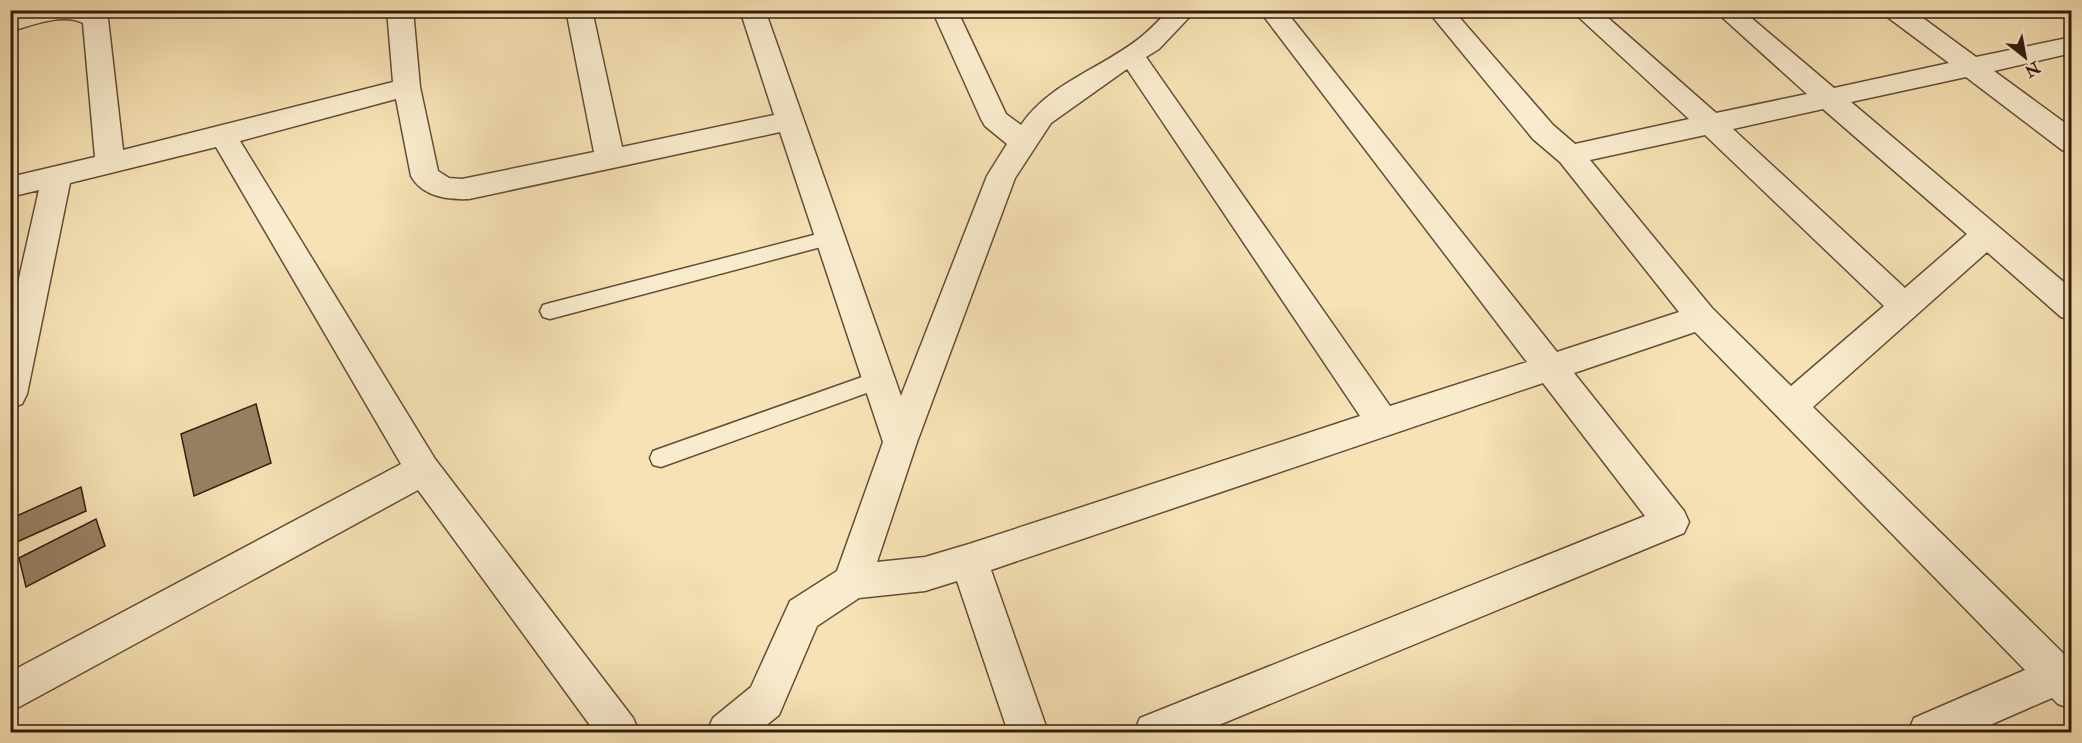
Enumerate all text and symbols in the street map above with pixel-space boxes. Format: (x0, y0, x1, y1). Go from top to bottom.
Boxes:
north arrow (1995, 27, 2055, 87)
text: N (2020, 56, 2044, 82)

